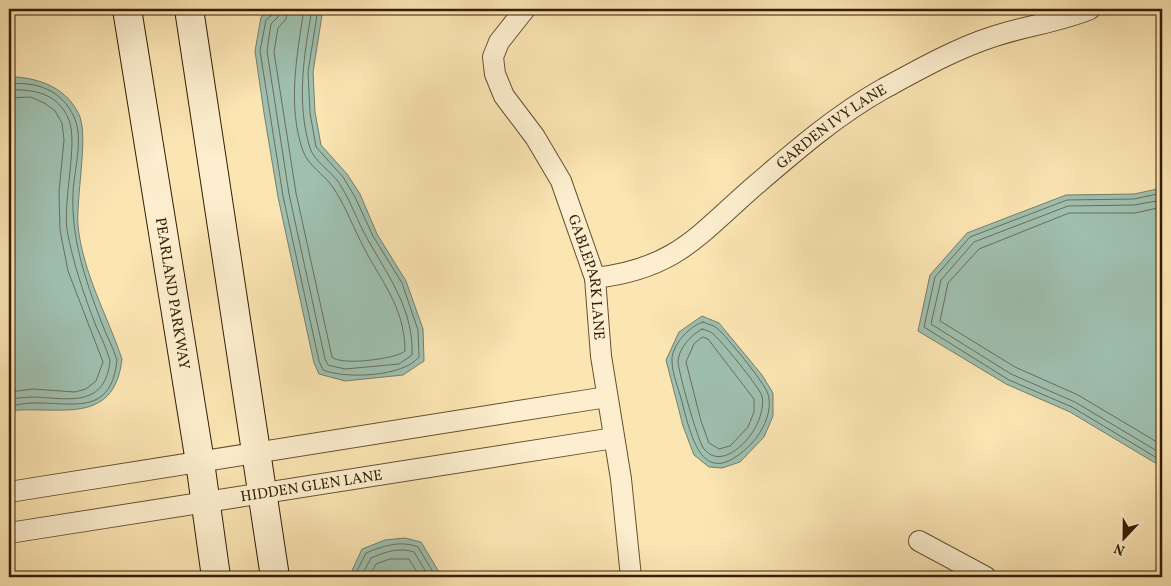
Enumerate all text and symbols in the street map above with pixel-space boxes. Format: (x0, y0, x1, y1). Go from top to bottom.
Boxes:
street label: GARDEN IVY LANE (773, 80, 891, 175)
street label: GABLEPARK LANE (562, 212, 609, 341)
street label: PEARLAND PARKWAY (149, 216, 194, 372)
street label: HIDDEN GLEN LANE (239, 466, 384, 509)
north arrow (1098, 514, 1148, 564)
text: N (1111, 538, 1128, 559)

